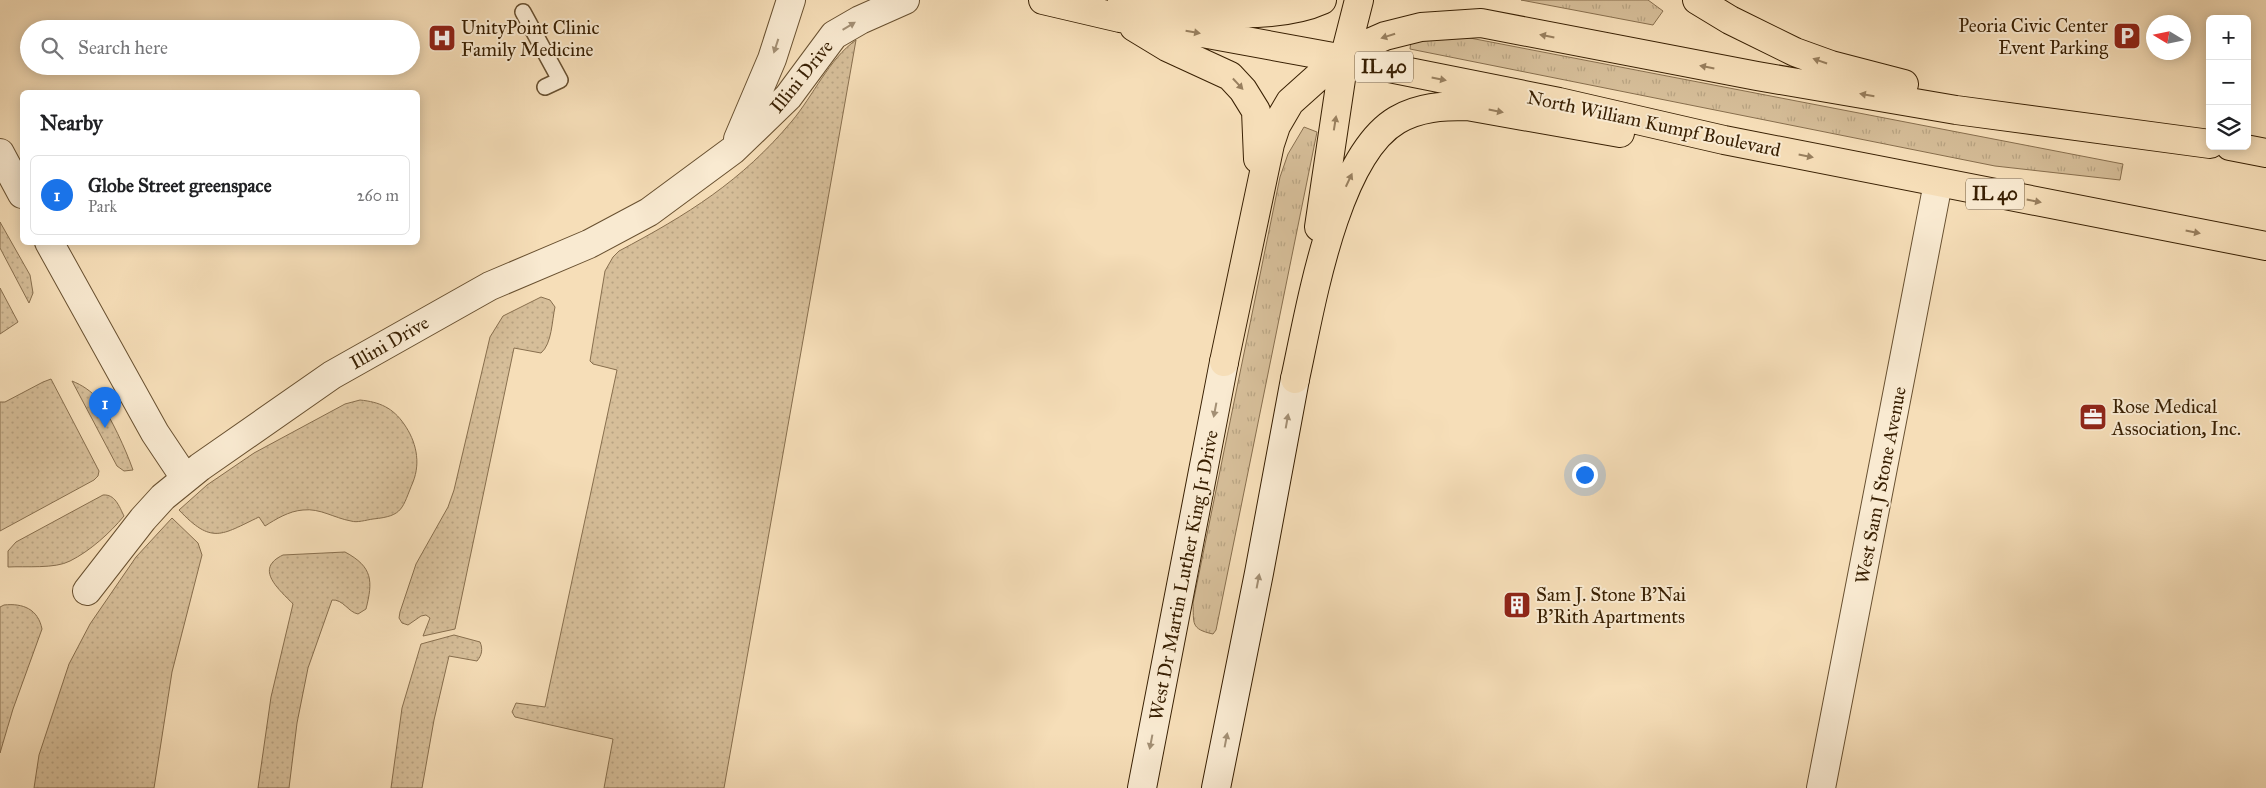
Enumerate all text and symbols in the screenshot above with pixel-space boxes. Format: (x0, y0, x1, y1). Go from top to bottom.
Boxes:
place label: Peoria Civic Center Event Parking (1958, 14, 2109, 60)
north arrow (2146, 15, 2191, 60)
map controls (2206, 15, 2251, 150)
button: + (2206, 15, 2251, 60)
place label: UnityPoint Clinic Family Medicine (461, 16, 599, 61)
search box (20, 20, 420, 75)
one-way arrow (843, 21, 856, 30)
parking icon: Peoria Civic Center Event Parking (2112, 21, 2142, 51)
hospital icon: UnityPoint Clinic Family Medicine (427, 23, 457, 53)
one-way arrow (1186, 28, 1202, 36)
one-way arrow (1539, 32, 1555, 40)
one-way arrow (1380, 33, 1395, 40)
icon: search (38, 34, 66, 62)
street label: Illini Drive (765, 35, 838, 117)
text: Search here (78, 36, 168, 59)
one-way arrow (772, 39, 779, 54)
road number: IL 40 (1355, 52, 1413, 82)
one-way arrow (1812, 57, 1827, 65)
button: − (2206, 60, 2251, 105)
one-way arrow (1699, 63, 1715, 71)
one-way arrow (1431, 75, 1447, 83)
one-way arrow (1232, 78, 1244, 90)
street label: North William Kumpf Boulevard (1525, 85, 1783, 162)
one-way arrow (1859, 90, 1875, 98)
button: layers (2206, 105, 2251, 150)
one-way arrow (1488, 107, 1504, 115)
text: Nearby (40, 110, 103, 136)
one-way arrow (1331, 115, 1339, 131)
one-way arrow (1798, 152, 1813, 160)
one-way arrow (1345, 173, 1353, 188)
text: Globe Street greenspace (88, 174, 272, 197)
road number: IL 40 (1966, 178, 2024, 210)
text: 1 (54, 186, 60, 205)
text: 260 m (357, 186, 399, 205)
text: Park (88, 197, 117, 216)
one-way arrow (2026, 198, 2042, 206)
one-way arrow (2186, 228, 2201, 236)
street label: Illini Drive (346, 311, 433, 374)
street label: West Sam J Stone Avenue (1850, 384, 1912, 586)
pin: 1 (89, 387, 121, 428)
place label: Rose Medical Association, Inc. (2111, 395, 2241, 440)
one-way arrow (1211, 402, 1219, 418)
office icon: Rose Medical Association, Inc. (2078, 402, 2108, 432)
one-way arrow (1284, 413, 1292, 429)
street label: West Dr Martin Luther King Jr Drive (1144, 428, 1224, 722)
your location (1572, 462, 1598, 488)
one-way arrow (1254, 573, 1262, 588)
place label: Sam J. Stone B'Nai B'Rith Apartments (1536, 583, 1686, 628)
building icon: Sam J. Stone B'Nai B'Rith Apartments (1502, 590, 1532, 620)
one-way arrow (1222, 733, 1230, 748)
one-way arrow (1147, 734, 1155, 750)

